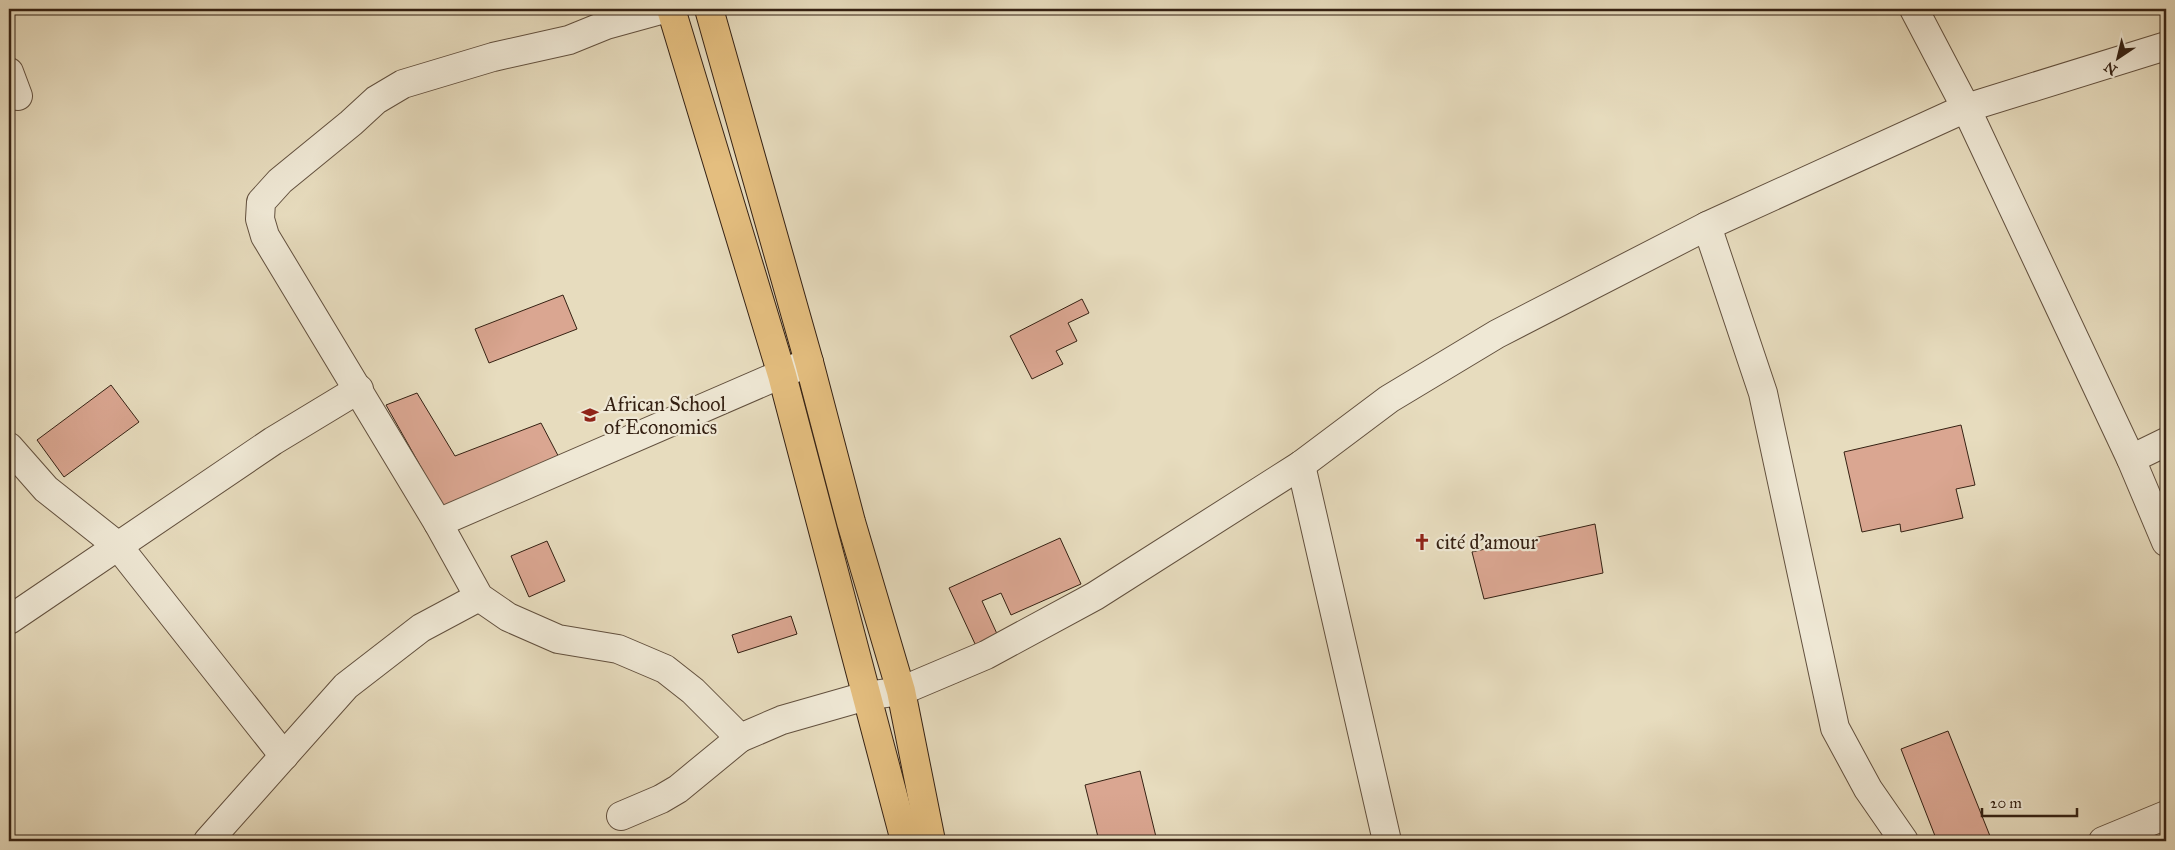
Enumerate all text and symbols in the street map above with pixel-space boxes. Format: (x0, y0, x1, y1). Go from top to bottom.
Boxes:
north arrow (2092, 32, 2142, 82)
text: N (2101, 58, 2121, 79)
place label: African School of Economics (603, 392, 727, 439)
school or university icon: African School of Economics (580, 405, 600, 425)
place label: cité d'amour (1436, 530, 1538, 554)
church icon: cité d'amour (1412, 532, 1432, 552)
scale bar (1982, 785, 2078, 817)
text: 20 m (1990, 794, 2022, 812)

